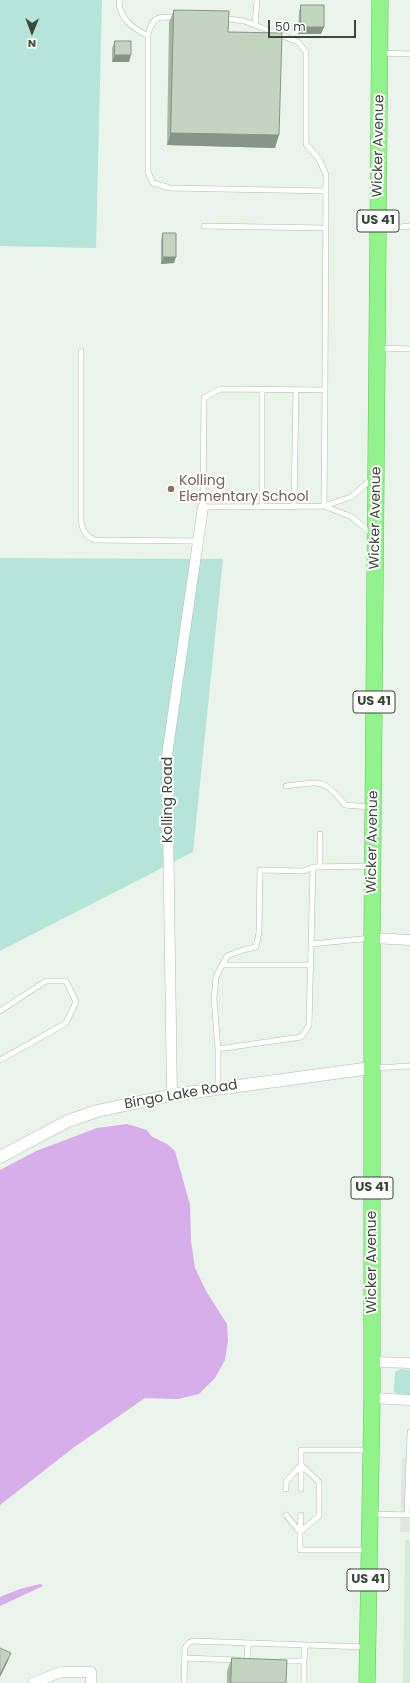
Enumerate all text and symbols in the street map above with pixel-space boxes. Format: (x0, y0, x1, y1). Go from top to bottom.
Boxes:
north arrow (12, 12, 52, 52)
scale bar (270, 12, 358, 38)
text: 50 m (275, 18, 306, 35)
text: N (28, 36, 36, 52)
street label: Wicker Avenue (370, 94, 388, 198)
road number: US 41 (357, 210, 399, 232)
street label: Wicker Avenue (367, 466, 385, 570)
place label: Kolling Elementary School (179, 473, 309, 506)
marker: Kolling Elementary School (166, 484, 176, 494)
road number: US 41 (353, 691, 395, 713)
street label: Kolling Road (160, 757, 176, 843)
street label: Wicker Avenue (364, 790, 382, 894)
street label: Bingo Lake Road (123, 1077, 239, 1113)
road number: US 41 (351, 1177, 393, 1199)
street label: Wicker Avenue (364, 1210, 380, 1314)
road number: US 41 (347, 1569, 389, 1591)

